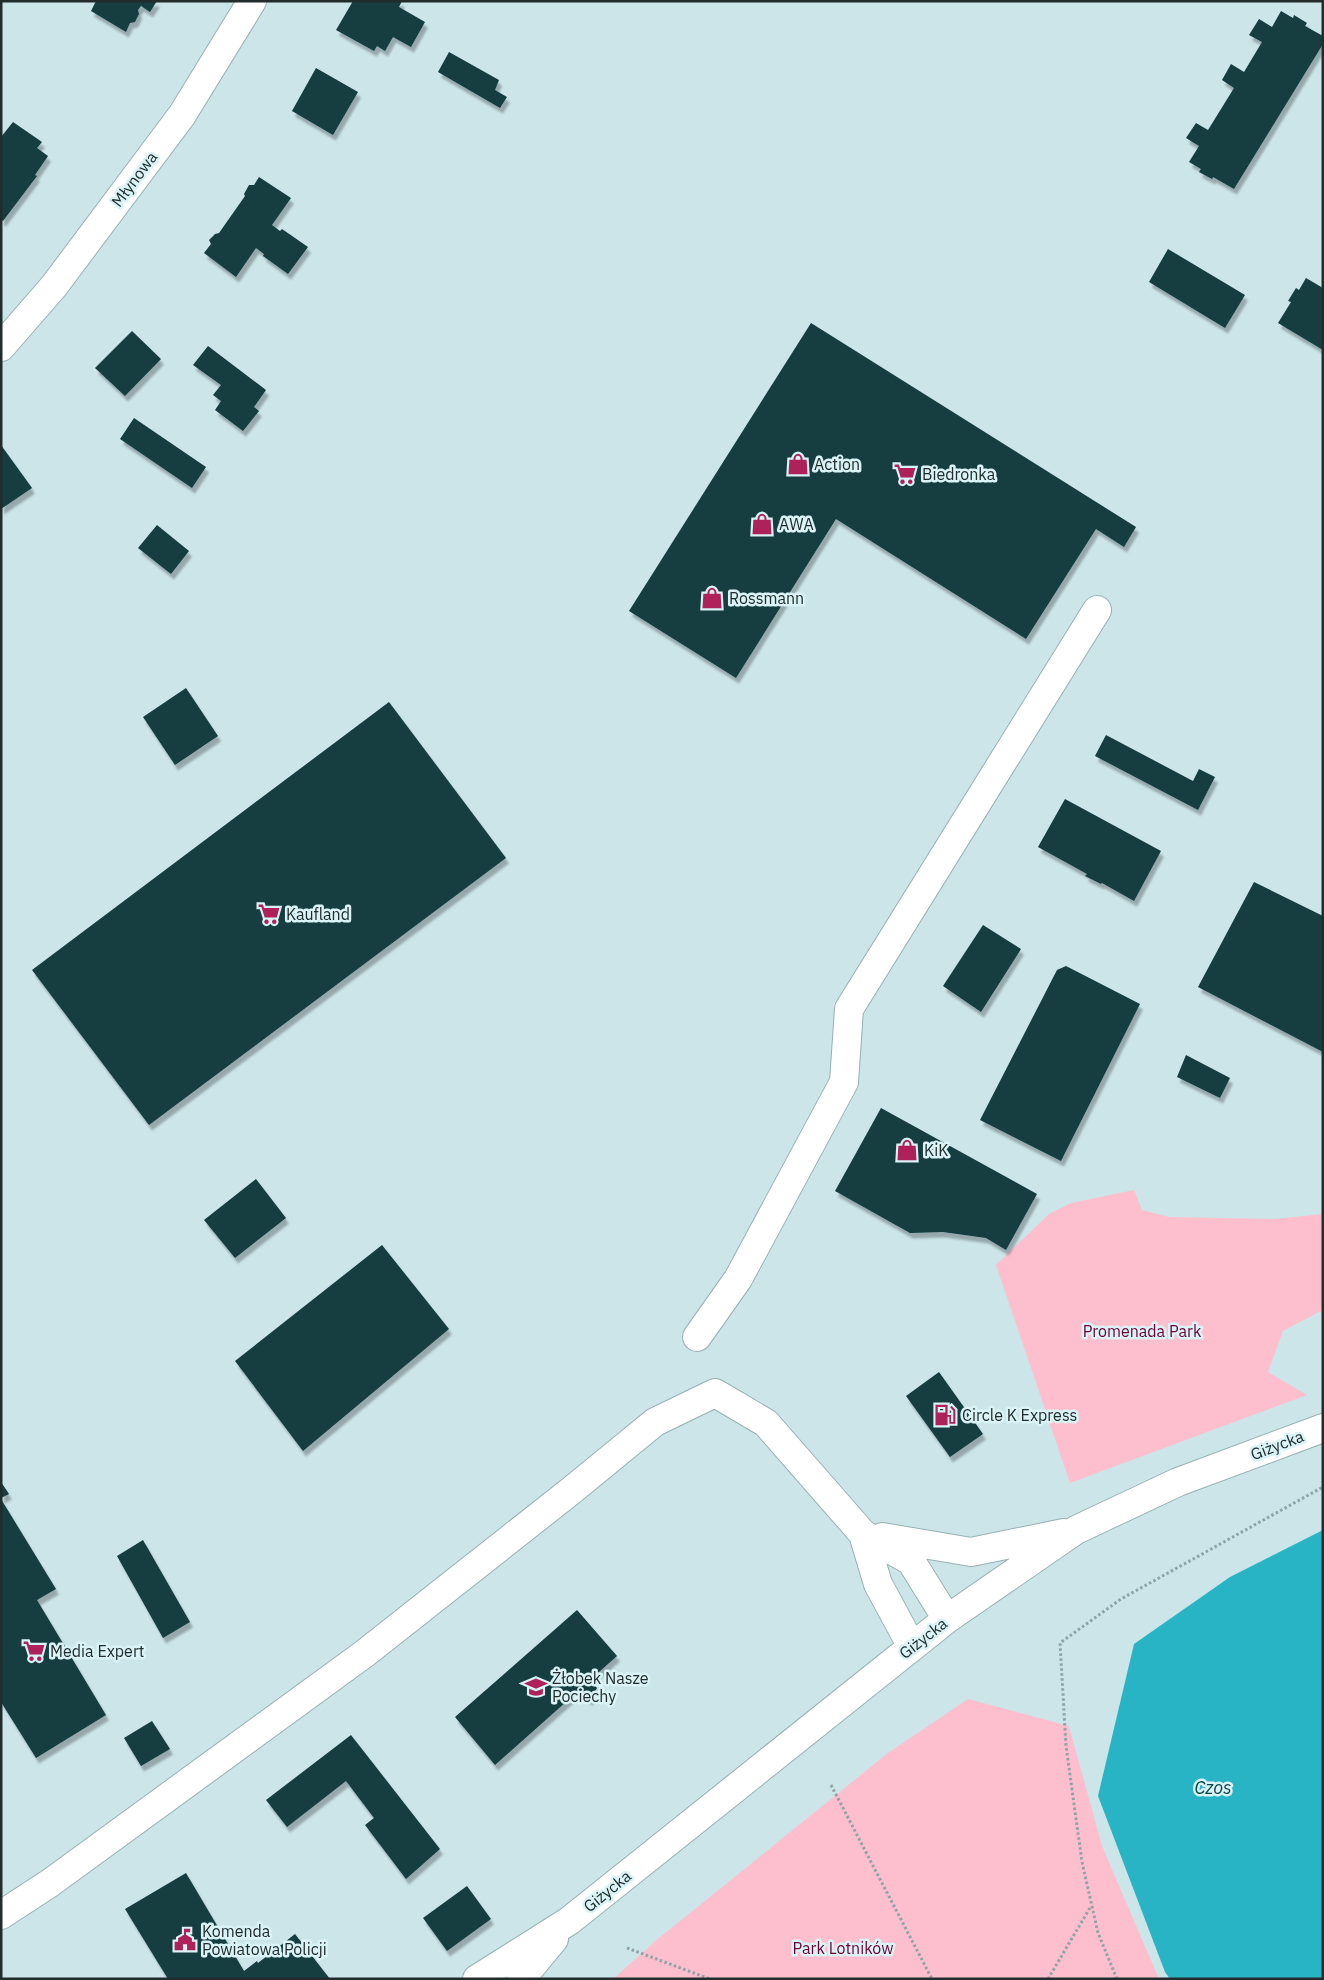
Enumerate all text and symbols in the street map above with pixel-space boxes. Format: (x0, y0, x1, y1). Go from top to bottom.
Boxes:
street label: Młynowa (107, 147, 161, 211)
shop icon: Action (785, 451, 811, 477)
place label: Action (814, 454, 860, 474)
supermarket icon: Biedronka (892, 461, 918, 487)
place label: Biedronka (922, 464, 996, 484)
shop icon: AWA (749, 511, 775, 537)
place label: AWA (779, 514, 814, 534)
shop icon: Rossmann (699, 585, 725, 611)
place label: Rossmann (729, 588, 804, 608)
supermarket icon: Kaufland (256, 901, 282, 927)
place label: Kaufland (286, 904, 350, 924)
shop icon: KiK (894, 1137, 920, 1163)
place label: KiK (924, 1140, 948, 1160)
park label: Promenada Park (1083, 1321, 1202, 1341)
fuel station icon: Circle K Express (932, 1402, 958, 1428)
place label: Circle K Express (962, 1405, 1077, 1425)
street label: Giżycka (1248, 1426, 1307, 1464)
street label: Giżycka (895, 1613, 951, 1663)
supermarket icon: Media Expert (21, 1638, 47, 1664)
place label: Media Expert (50, 1641, 144, 1661)
place label: Żłobek Nasze Pociechy (552, 1668, 649, 1706)
school or university icon: Żłobek Nasze Pociechy (523, 1674, 549, 1700)
water label: Czos (1194, 1776, 1232, 1799)
street label: Giżycka (579, 1866, 635, 1916)
place label: Komenda Powiatowa Policji (202, 1921, 327, 1959)
public building icon: Komenda Powiatowa Policji (172, 1927, 198, 1953)
park label: Park Lotników (792, 1938, 894, 1958)

